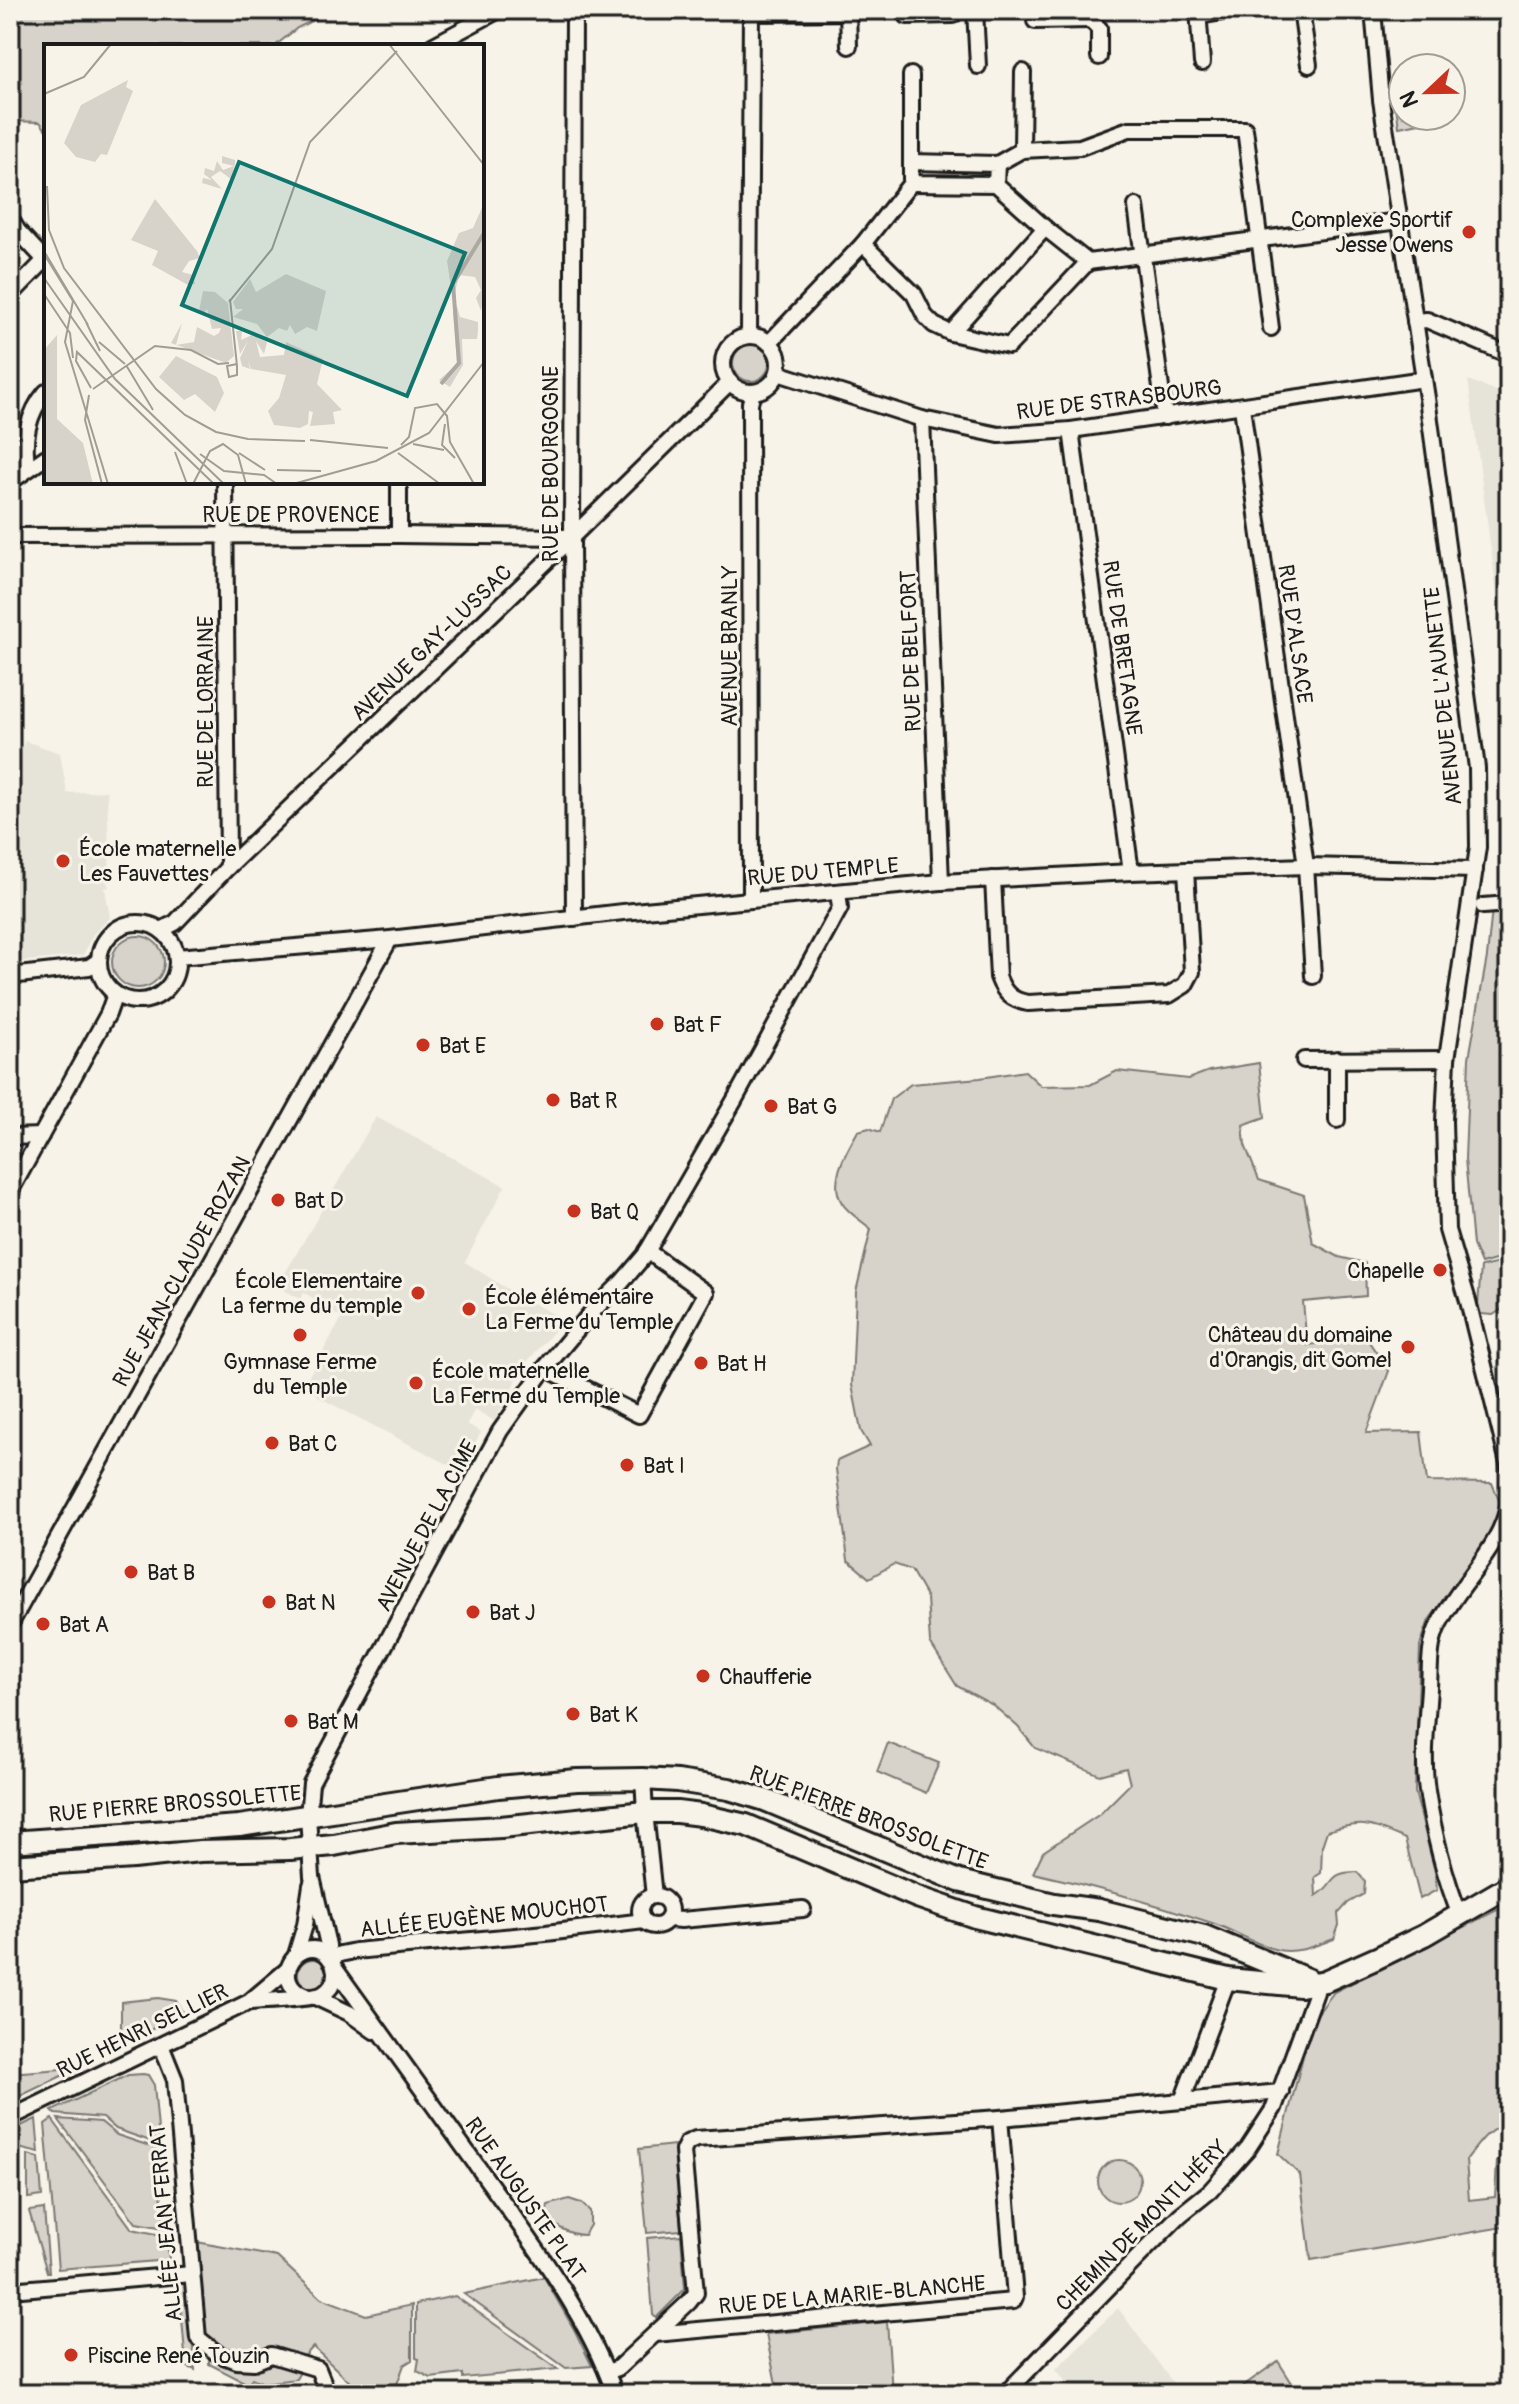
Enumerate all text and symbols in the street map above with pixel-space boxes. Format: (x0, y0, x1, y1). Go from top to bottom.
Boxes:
inset map (44, 44, 484, 484)
north arrow (1387, 52, 1467, 132)
text: N (1394, 87, 1425, 111)
place label: Complexe Sportif Jesse Owens (1291, 206, 1453, 259)
marker: Complexe Sportif Jesse Owens (1460, 223, 1478, 241)
street label: RUE DE BOURGOGNE (537, 366, 565, 562)
street label: RUE DE STRASBOURG (1015, 374, 1223, 426)
street label: RUE DE PROVENCE (202, 501, 380, 529)
street label: AVENUE GAY-LUSSAC (345, 558, 518, 727)
street label: RUE DE BRETAGNE (1096, 559, 1148, 738)
street label: RUE D'ALSACE (1271, 563, 1319, 706)
street label: AVENUE BRANLY (716, 565, 744, 727)
street label: RUE DE BELFORT (894, 570, 928, 732)
street label: AVENUE DE L'AUNETTE (1418, 585, 1468, 807)
street label: RUE DE LORRAINE (192, 616, 220, 788)
place label: École maternelle Les Fauvettes (79, 835, 237, 888)
street label: RUE DU TEMPLE (746, 851, 900, 893)
marker: École maternelle Les Fauvettes (54, 852, 72, 870)
place label: Bat F (673, 1011, 722, 1039)
marker: Bat F (648, 1015, 666, 1033)
place label: Bat E (439, 1032, 486, 1060)
marker: Bat E (414, 1036, 432, 1054)
place label: Bat R (569, 1087, 617, 1115)
marker: Bat R (544, 1091, 562, 1109)
place label: Bat G (787, 1093, 837, 1121)
marker: Bat G (762, 1097, 780, 1115)
street label: RUE JEAN-CLAUDE ROZAN (107, 1151, 257, 1392)
place label: Bat D (294, 1187, 343, 1215)
marker: Bat D (269, 1191, 287, 1209)
place label: Bat Q (590, 1198, 639, 1226)
marker: Bat Q (565, 1202, 583, 1220)
place label: Chapelle (1347, 1257, 1424, 1285)
marker: Chapelle (1431, 1261, 1449, 1279)
place label: École Elementaire La ferme du temple (221, 1267, 402, 1320)
place label: École élémentaire La Ferme du Temple (485, 1283, 673, 1336)
marker: École Elementaire La ferme du temple (409, 1284, 427, 1302)
marker: École élémentaire La Ferme du Temple (460, 1300, 478, 1318)
place label: Château du domaine d'Orangis, dit Gomel (1208, 1321, 1392, 1374)
marker: Gymnase Ferme du Temple (291, 1326, 309, 1344)
marker: Château du domaine d'Orangis, dit Gomel (1399, 1338, 1417, 1356)
place label: Gymnase Ferme du Temple (223, 1348, 377, 1401)
place label: Bat H (717, 1350, 767, 1378)
marker: Bat H (692, 1354, 710, 1372)
place label: École maternelle La Ferme du Temple (432, 1357, 620, 1410)
marker: École maternelle La Ferme du Temple (407, 1374, 425, 1392)
place label: Bat C (288, 1430, 337, 1458)
marker: Bat C (263, 1434, 281, 1452)
street label: AVENUE DE LA CIME (370, 1435, 484, 1616)
place label: Bat I (643, 1452, 685, 1480)
marker: Bat I (618, 1456, 636, 1474)
place label: Bat B (147, 1559, 195, 1587)
marker: Bat B (122, 1563, 140, 1581)
place label: Bat N (285, 1589, 336, 1617)
marker: Bat N (260, 1593, 278, 1611)
place label: Bat J (489, 1599, 535, 1627)
marker: Bat J (464, 1603, 482, 1621)
place label: Bat A (59, 1611, 109, 1639)
marker: Bat A (34, 1615, 52, 1633)
place label: Chaufferie (719, 1663, 812, 1691)
marker: Chaufferie (694, 1667, 712, 1685)
place label: Bat K (589, 1701, 638, 1729)
marker: Bat K (564, 1705, 582, 1723)
place label: Bat M (307, 1708, 359, 1736)
marker: Bat M (282, 1712, 300, 1730)
street label: RUE PIERRE BROSSOLETTE (745, 1759, 992, 1876)
street label: RUE PIERRE BROSSOLETTE (48, 1779, 303, 1829)
street label: ALLÉE EUGÈNE MOUCHOT (358, 1890, 610, 1944)
street label: RUE HENRI SELLIER (52, 1977, 233, 2085)
street label: RUE AUGUSTE PLAT (459, 2112, 592, 2285)
street label: ALLÉE JEAN FERRAT (143, 2123, 189, 2323)
street label: CHEMIN DE MONTLHÉRY (1050, 2134, 1234, 2318)
street label: RUE DE LA MARIE-BLANCHE (717, 2269, 987, 2321)
place label: Piscine René Touzin (87, 2342, 270, 2370)
marker: Piscine René Touzin (62, 2346, 80, 2364)

